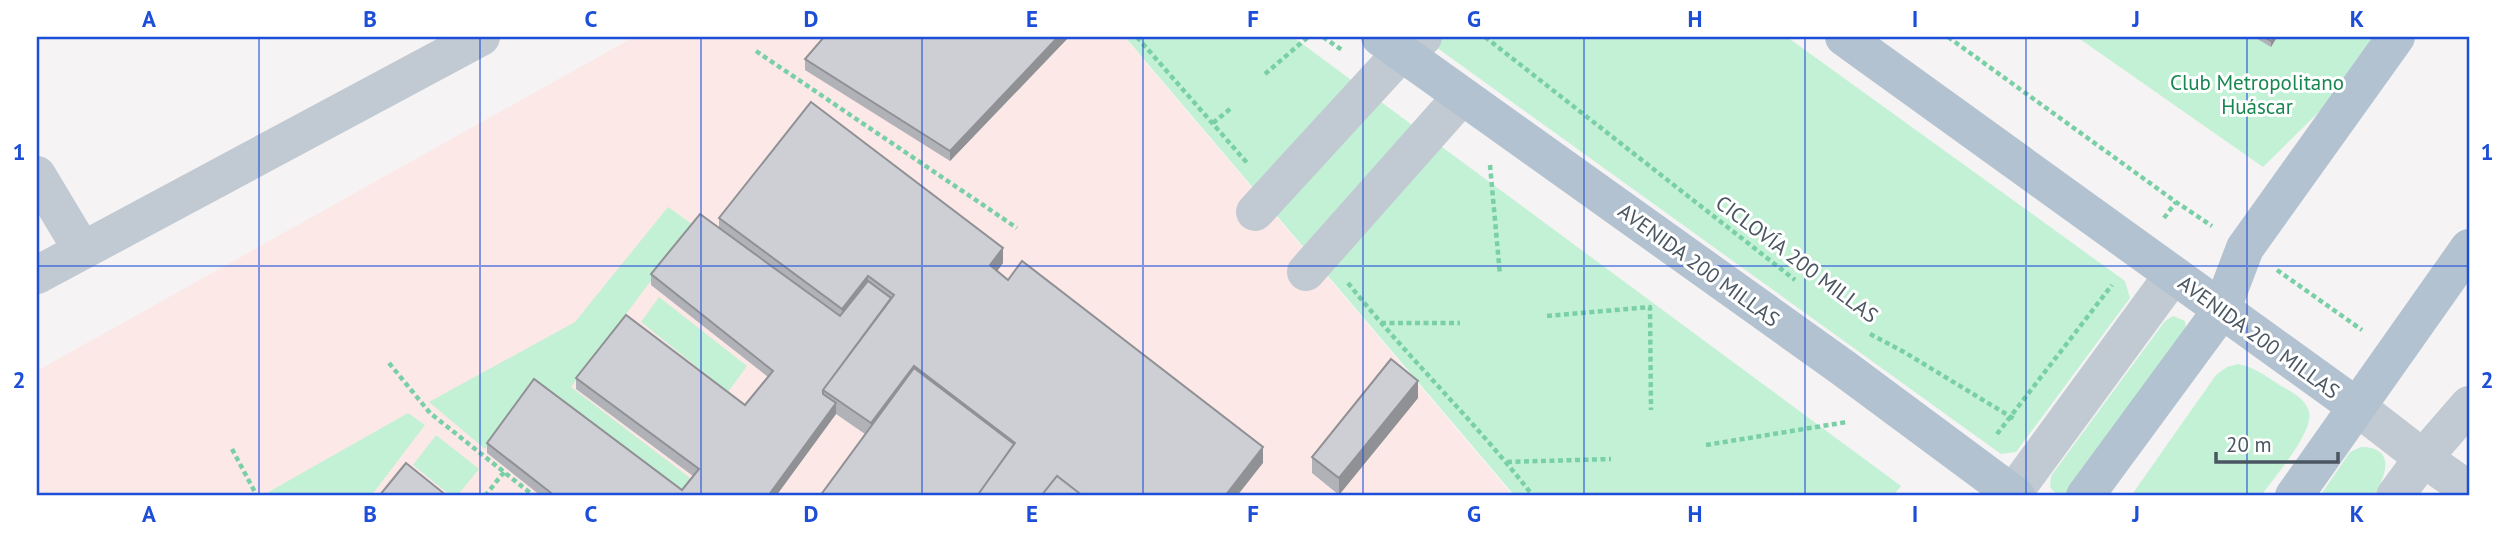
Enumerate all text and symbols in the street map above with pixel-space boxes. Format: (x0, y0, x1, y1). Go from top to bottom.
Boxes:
text: A (142, 4, 156, 33)
text: B (363, 4, 377, 33)
text: C (585, 4, 598, 33)
text: D (804, 4, 818, 33)
text: E (1026, 4, 1038, 33)
text: F (1247, 4, 1259, 33)
text: G (1467, 4, 1481, 33)
text: H (1688, 4, 1702, 33)
text: I (1912, 4, 1918, 33)
text: J (2131, 4, 2140, 33)
text: K (2350, 4, 2364, 33)
park label: Club Metropolitano Huáscar (2170, 69, 2344, 120)
text: 1 (12, 137, 26, 166)
text: 1 (2480, 137, 2494, 166)
street label: CICLOVÍA 200 MILLAS (1710, 189, 1884, 329)
street label: AVENIDA 200 MILLAS (1613, 197, 1785, 333)
street label: AVENIDA 200 MILLAS (2173, 269, 2345, 405)
text: 2 (12, 365, 26, 394)
text: 2 (2480, 365, 2494, 394)
scale bar (2216, 421, 2338, 465)
text: 20 m (2226, 431, 2272, 458)
text: A (142, 499, 156, 528)
text: B (363, 499, 377, 528)
text: C (585, 499, 598, 528)
text: D (804, 499, 818, 528)
text: E (1026, 499, 1038, 528)
text: F (1247, 499, 1259, 528)
text: G (1467, 499, 1481, 528)
text: H (1688, 499, 1702, 528)
text: I (1912, 499, 1918, 528)
text: J (2131, 499, 2140, 528)
text: K (2350, 499, 2364, 528)

